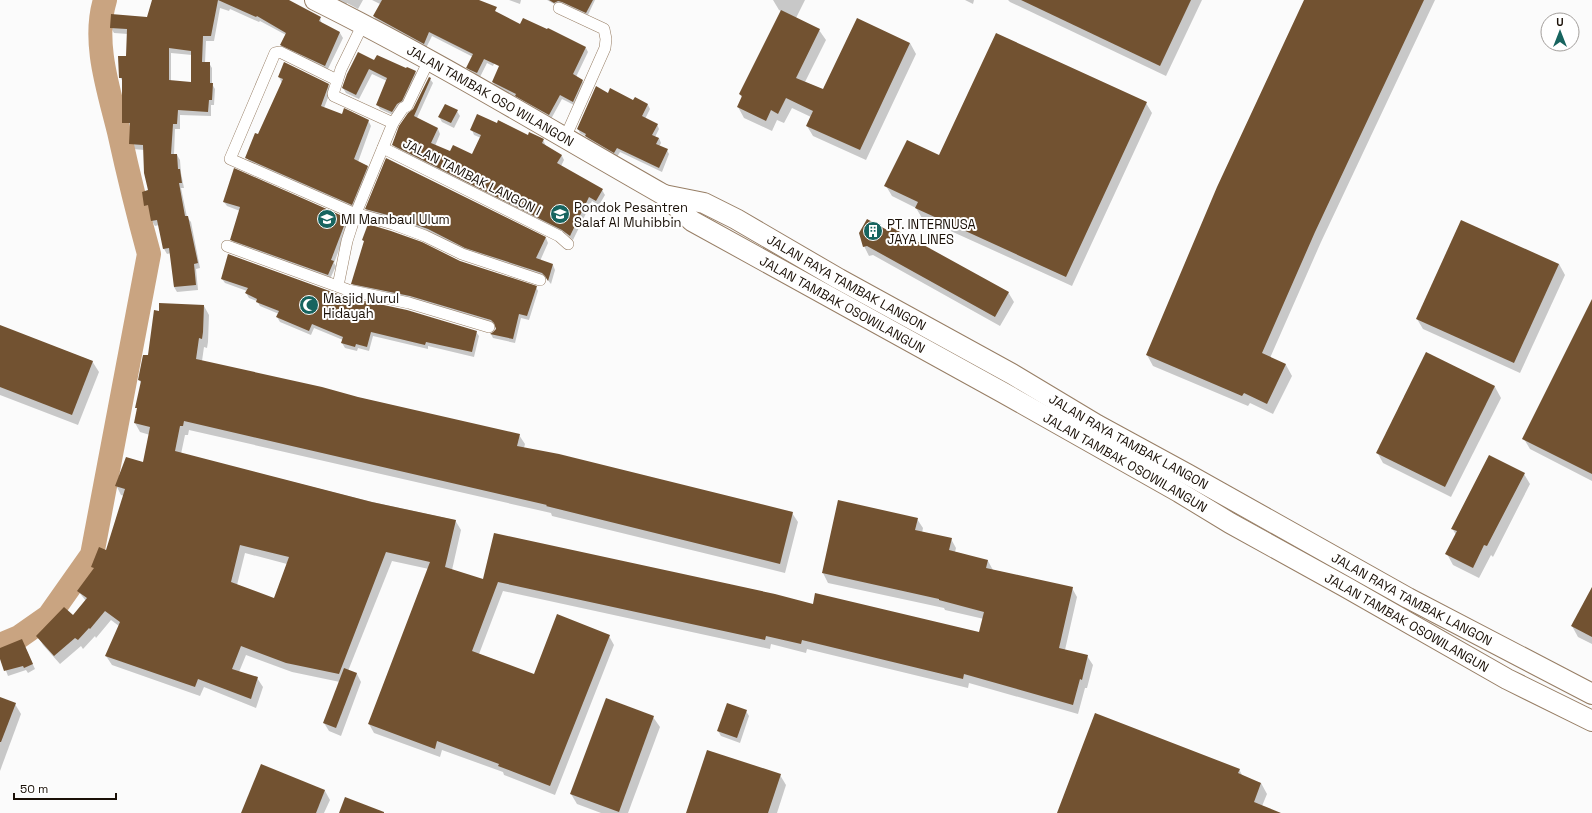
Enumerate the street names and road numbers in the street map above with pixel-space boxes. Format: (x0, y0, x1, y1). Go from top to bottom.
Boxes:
street label: JALAN TAMBAK OSO WILANGON (404, 41, 577, 150)
street label: JALAN TAMBAK LANGON I (400, 135, 544, 219)
street label: JALAN RAYA TAMBAK LANGON (764, 230, 929, 334)
street label: JALAN TAMBAK OSOWILANGUN (757, 252, 928, 357)
street label: JALAN RAYA TAMBAK LANGON (1046, 390, 1212, 493)
street label: JALAN TAMBAK OSOWILANGUN (1040, 409, 1211, 516)
street label: JALAN RAYA TAMBAK LANGON (1329, 548, 1495, 649)
street label: JALAN TAMBAK OSOWILANGUN (1322, 569, 1492, 676)

